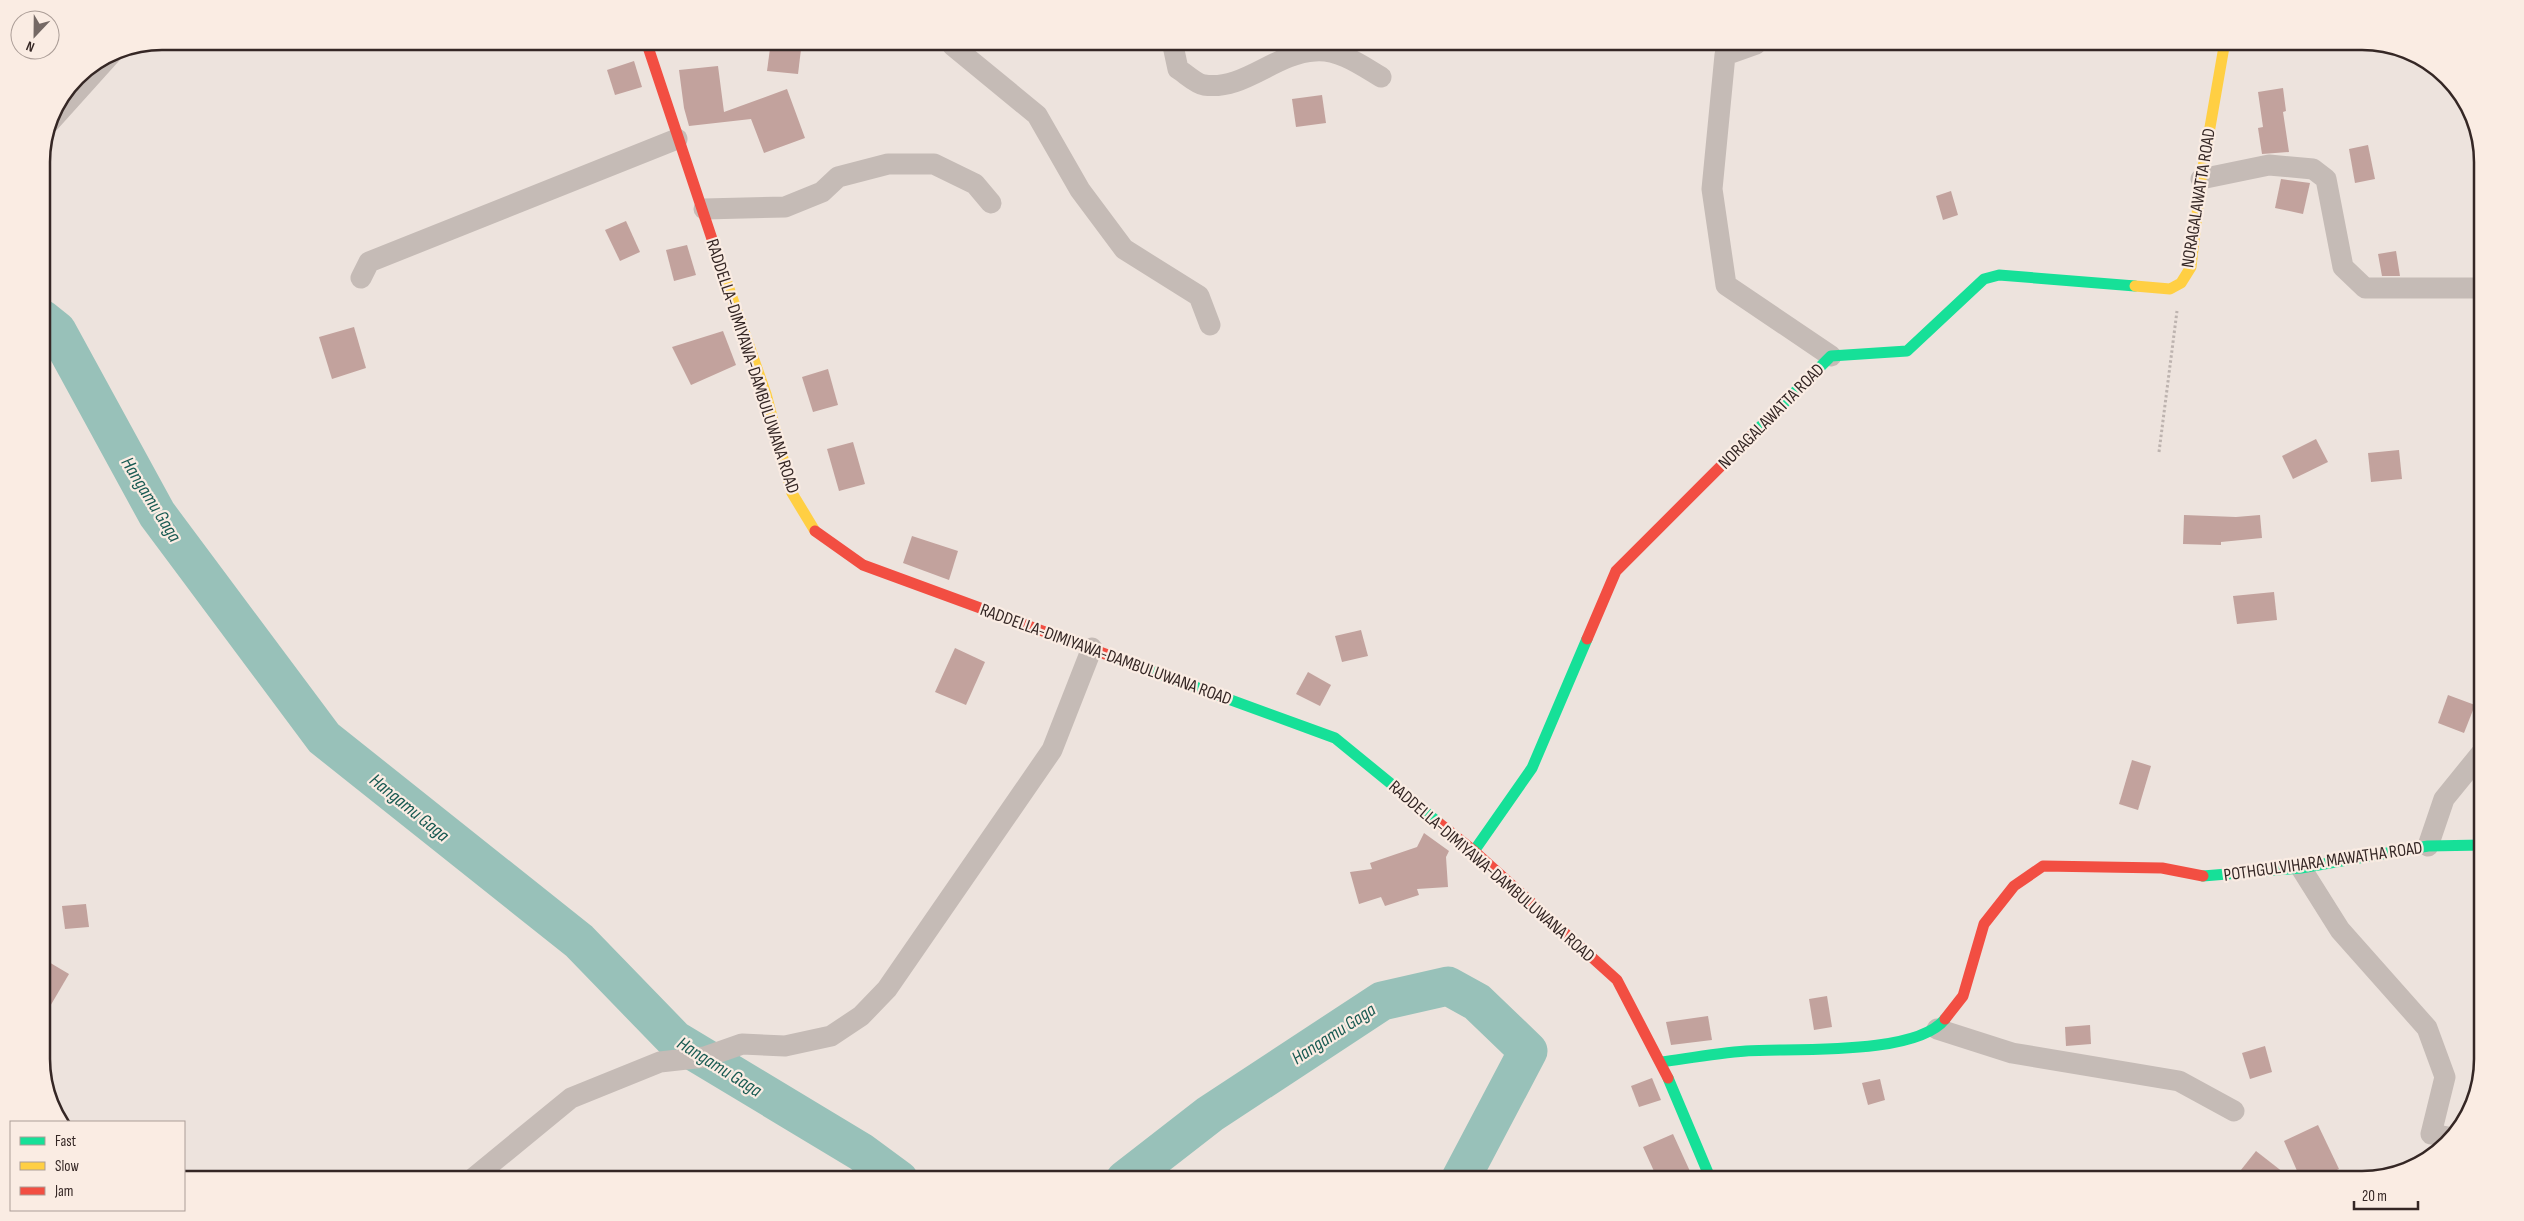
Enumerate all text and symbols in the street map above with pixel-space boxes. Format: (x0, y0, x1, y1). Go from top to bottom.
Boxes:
north arrow (10, 10, 60, 60)
text: N (24, 37, 37, 56)
street label: NORAGALAWATTA ROAD (2177, 127, 2220, 269)
street label: RADDELLA-DIMIYAWA-DAMBULUWANA ROAD (701, 236, 804, 496)
street label: NORAGALAWATTA ROAD (1714, 359, 1829, 474)
water label: Hangamu Gaga (116, 453, 186, 547)
street label: RADDELLA-DIMIYAWA-DAMBULUWANA ROAD (977, 599, 1234, 710)
water label: Hangamu Gaga (365, 769, 454, 847)
street label: RADDELLA-DIMIYAWA-DAMBULUWANA ROAD (1384, 776, 1599, 967)
street label: POTHGULVIHARA MAWATHA ROAD (2222, 837, 2424, 886)
water label: Hangamu Gaga (1287, 998, 1380, 1070)
water label: Hangamu Gaga (673, 1032, 766, 1103)
legend (10, 1121, 185, 1211)
text: Fast (55, 1132, 77, 1151)
text: Slow (55, 1157, 79, 1176)
scale bar (2354, 1178, 2418, 1210)
text: Jam (54, 1182, 73, 1201)
text: 20 m (2362, 1187, 2387, 1206)

